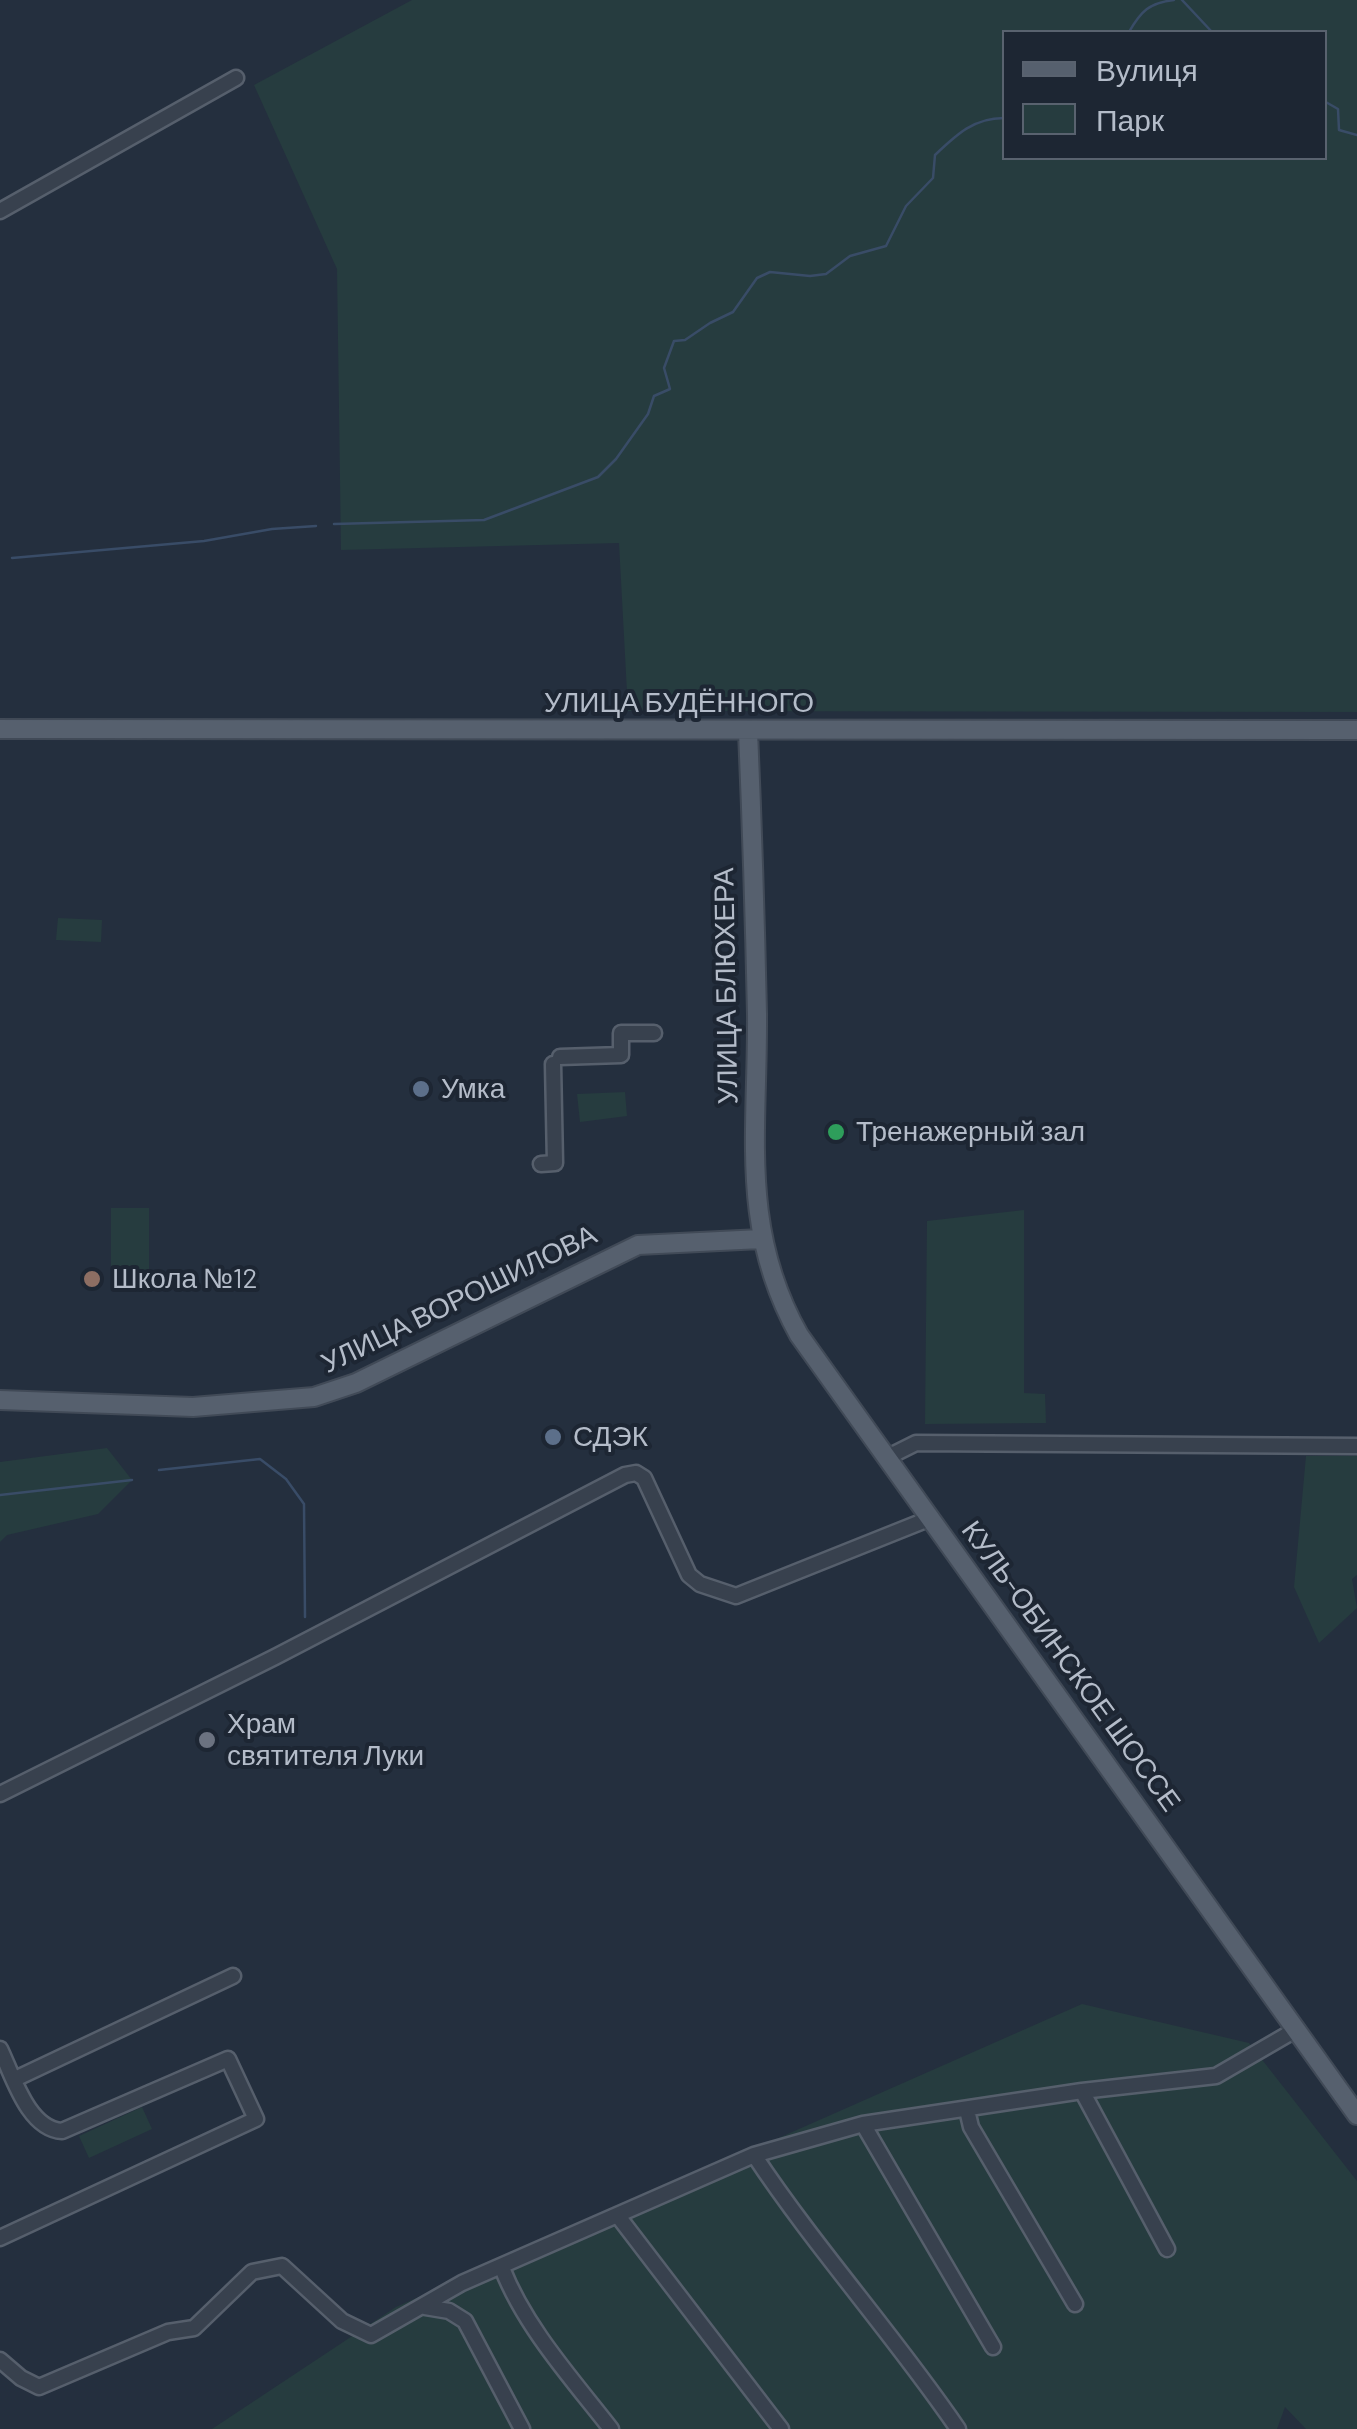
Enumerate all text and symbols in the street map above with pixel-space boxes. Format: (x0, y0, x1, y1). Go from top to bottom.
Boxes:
legend (1002, 30, 1327, 160)
text: Вулиця (1096, 51, 1198, 87)
text: Парк (1096, 101, 1164, 137)
street label: УЛИЦА БУДЁННОГО (544, 686, 814, 720)
street label: УЛИЦА БЛЮХЕРА (707, 867, 745, 1105)
place label: Умка (441, 1072, 505, 1106)
marker: Умка (410, 1078, 432, 1100)
place label: Тренажерный зал (856, 1115, 1085, 1149)
marker: Тренажерный зал (825, 1121, 847, 1143)
street label: УЛИЦА ВОРОШИЛОВА (316, 1218, 602, 1380)
place label: Школа №12 (112, 1262, 258, 1296)
marker: Школа №12 (81, 1268, 103, 1290)
place label: СДЭК (573, 1420, 648, 1454)
marker: СДЭК (542, 1426, 564, 1448)
street label: КУЛЬ-ОБИНСКОЕ ШОССЕ (954, 1514, 1188, 1818)
place label: Храм святителя Луки (227, 1707, 424, 1773)
marker: Храм святителя Луки (196, 1729, 218, 1751)

